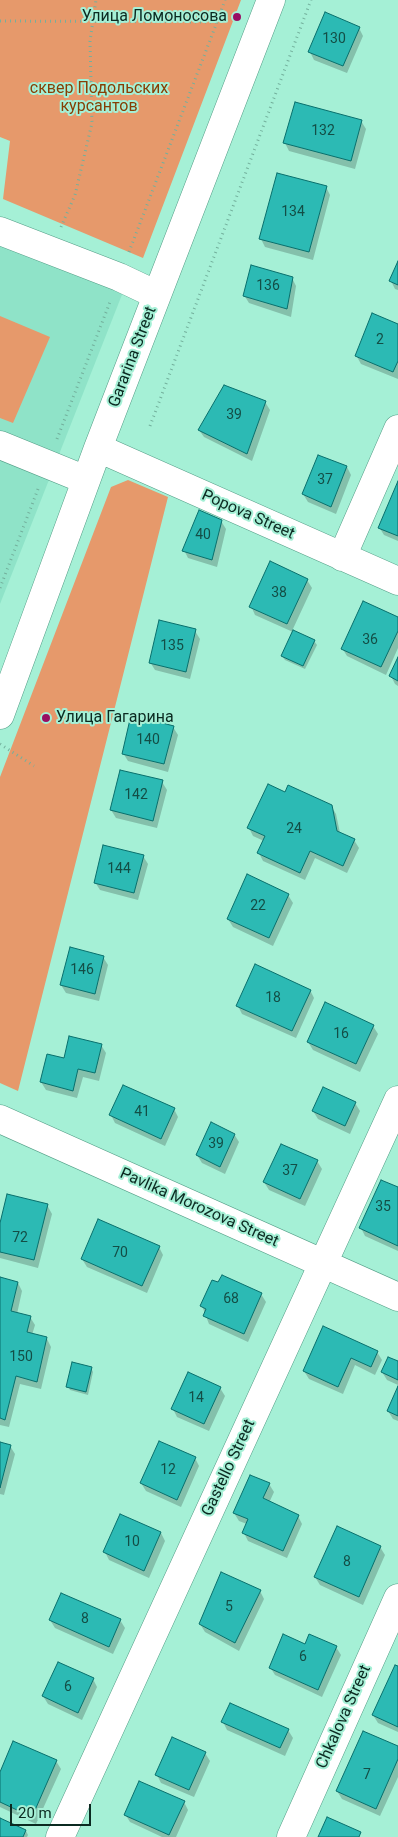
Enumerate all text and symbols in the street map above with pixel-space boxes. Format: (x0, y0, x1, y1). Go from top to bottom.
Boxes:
place label: Улица Ломоносова (82, 7, 227, 27)
marker: Улица Ломоносова (231, 11, 243, 23)
house number: 130 (322, 31, 346, 47)
park label: сквер Подольских курсантов (30, 79, 168, 117)
house number: 132 (311, 123, 335, 139)
house number: 134 (281, 204, 305, 220)
house number: 136 (256, 278, 280, 294)
street label: Gararina Street (105, 304, 161, 410)
house number: 2 (376, 332, 384, 348)
house number: 39 (226, 407, 242, 423)
house number: 37 (317, 472, 333, 488)
street label: Popova Street (199, 486, 297, 544)
house number: 40 (195, 527, 211, 543)
house number: 38 (271, 585, 287, 601)
house number: 36 (362, 632, 378, 648)
house number: 135 (160, 638, 184, 654)
place label: Улица Гагарина (56, 708, 174, 728)
marker: Улица Гагарина (40, 712, 52, 724)
house number: 140 (136, 732, 160, 748)
house number: 142 (124, 787, 148, 803)
house number: 24 (286, 821, 302, 837)
house number: 144 (107, 861, 131, 877)
house number: 22 (250, 898, 266, 914)
house number: 146 (70, 962, 94, 978)
house number: 18 (265, 990, 281, 1006)
house number: 16 (333, 1026, 349, 1042)
house number: 41 (134, 1104, 150, 1120)
house number: 39 (208, 1136, 224, 1152)
house number: 37 (282, 1163, 298, 1179)
street label: Pavlika Morozova Street (117, 1164, 281, 1252)
house number: 35 (375, 1199, 391, 1215)
house number: 72 (12, 1230, 28, 1246)
house number: 70 (112, 1245, 128, 1261)
house number: 68 (223, 1291, 239, 1307)
house number: 150 (9, 1349, 33, 1365)
house number: 14 (188, 1390, 204, 1406)
street label: Gastello Street (198, 1417, 260, 1519)
house number: 12 (160, 1462, 176, 1478)
house number: 10 (124, 1534, 140, 1550)
house number: 8 (343, 1554, 351, 1570)
house number: 5 (225, 1599, 233, 1615)
house number: 8 (81, 1611, 89, 1627)
house number: 6 (299, 1649, 307, 1665)
street label: Chkalova Street (313, 1662, 375, 1772)
house number: 6 (64, 1679, 72, 1695)
house number: 7 (363, 1767, 371, 1783)
scale bar (12, 1794, 94, 1826)
text: 20 m (18, 1804, 52, 1822)

